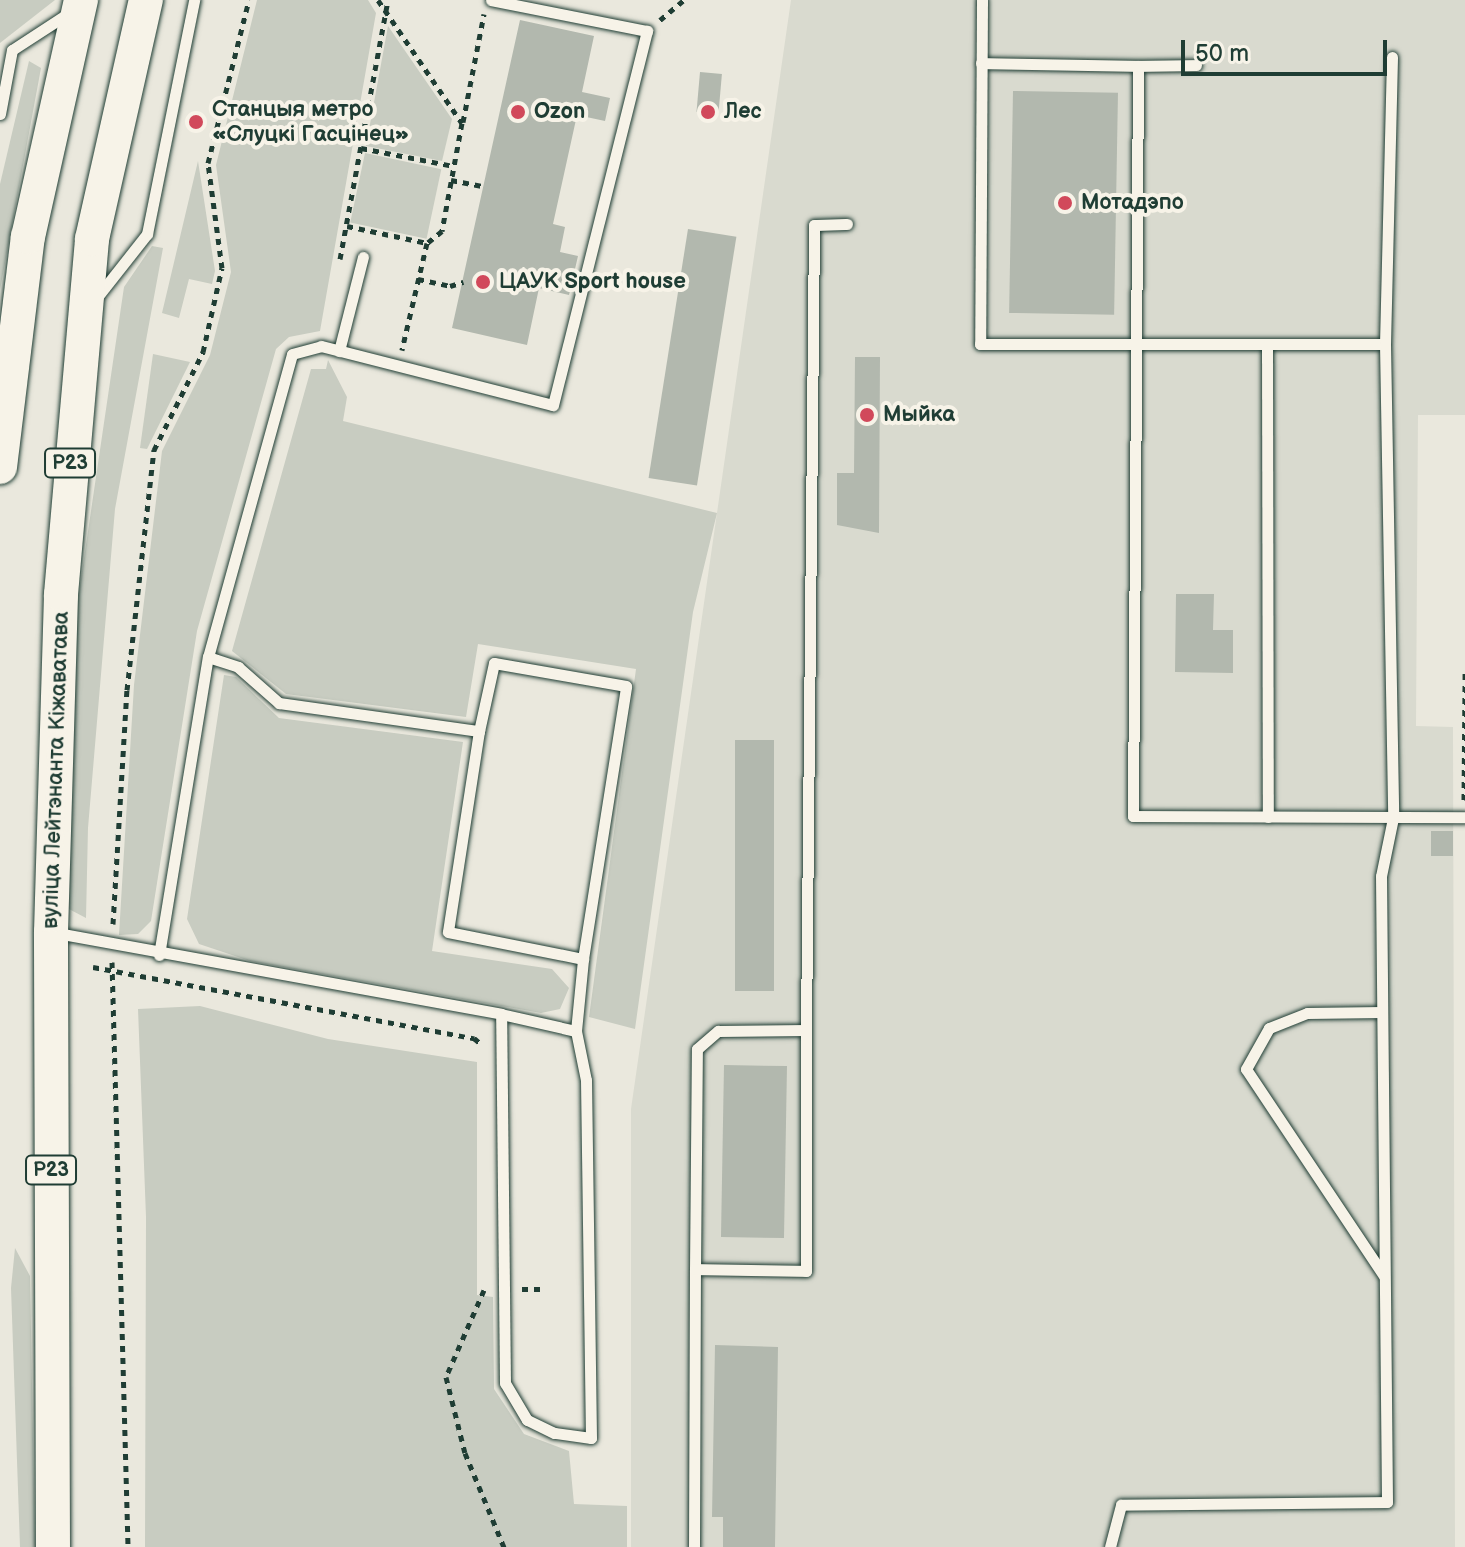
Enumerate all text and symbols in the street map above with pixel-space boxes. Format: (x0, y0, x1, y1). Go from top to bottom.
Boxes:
scale bar (1185, 24, 1391, 74)
text: 50 m (1195, 39, 1249, 68)
place label: Станцыя метро «Слуцкі Гасцінец» (212, 96, 409, 148)
place label: Ozon (534, 99, 585, 125)
place label: Лес (724, 99, 762, 125)
marker: Ozon (509, 103, 527, 121)
marker: Лес (699, 103, 717, 121)
marker: Станцыя метро «Слуцкі Гасцінец» (187, 113, 205, 131)
place label: Мотадэпо (1081, 190, 1184, 216)
marker: Мотадэпо (1056, 194, 1074, 212)
place label: ЦАУК Sport house (499, 269, 686, 295)
marker: ЦАУК Sport house (474, 273, 492, 291)
place label: Мыйка (883, 402, 955, 428)
marker: Мыйка (858, 406, 876, 424)
road number: Р23 (44, 447, 96, 479)
street label: вуліца Лейтэнанта Кіжаватава (37, 611, 75, 929)
road number: Р23 (25, 1154, 77, 1186)

